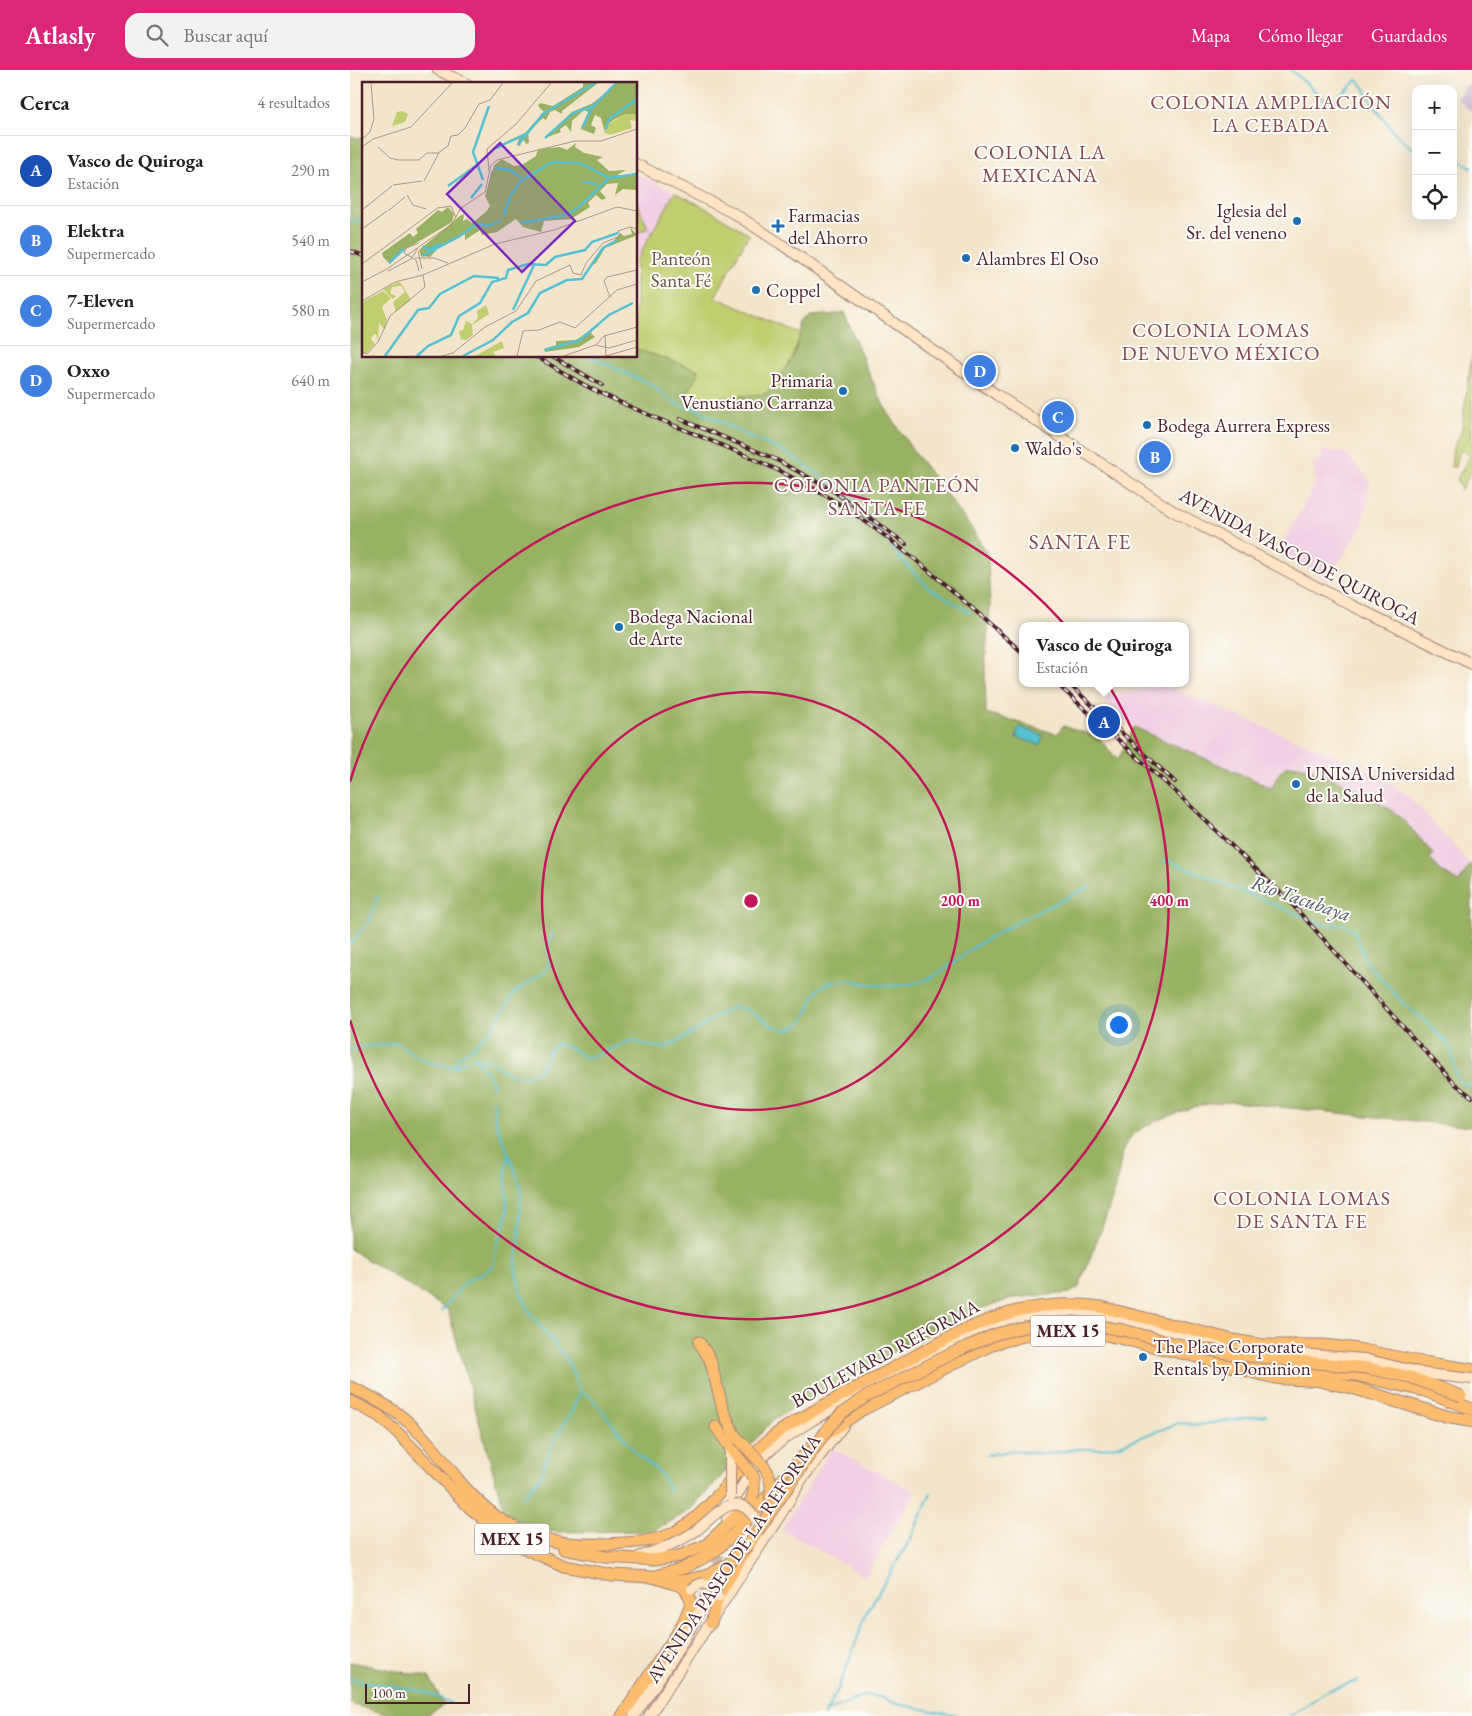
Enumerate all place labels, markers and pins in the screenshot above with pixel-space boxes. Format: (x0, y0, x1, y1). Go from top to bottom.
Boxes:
place label: Iglesia del Sr. del veneno (1186, 198, 1287, 245)
place label: Farmacias del Ahorro (788, 203, 868, 250)
marker: Iglesia del Sr. del veneno (1291, 215, 1303, 227)
marker: Farmacias del Ahorro (772, 220, 784, 232)
place label: Alambres El Oso (975, 246, 1099, 271)
marker: Alambres El Oso (960, 252, 972, 264)
place label: Coppel (766, 278, 821, 303)
marker: Coppel (750, 284, 762, 296)
pin: D (964, 352, 996, 390)
place label: Primaria Venustiano Carranza (681, 368, 833, 415)
marker: Primaria Venustiano Carranza (837, 385, 849, 397)
pin: C (1042, 398, 1074, 436)
place label: Bodega Aurrera Express (1157, 413, 1330, 438)
marker: Bodega Aurrera Express (1141, 419, 1153, 431)
place label: Waldo's (1025, 436, 1082, 461)
pin: B (1139, 438, 1171, 476)
marker: Waldo's (1009, 442, 1021, 454)
place label: Bodega Nacional de Arte (629, 604, 753, 651)
marker: Bodega Nacional de Arte (613, 621, 625, 633)
pin: A (1088, 703, 1120, 741)
place label: UNISA Universidad de la Salud (1306, 761, 1456, 808)
marker: UNISA Universidad de la Salud (1290, 778, 1302, 790)
centre of rings (742, 892, 760, 910)
place label: The Place Corporate Rentals by Dominion (1153, 1334, 1311, 1381)
marker: The Place Corporate Rentals by Dominion (1137, 1351, 1149, 1363)

